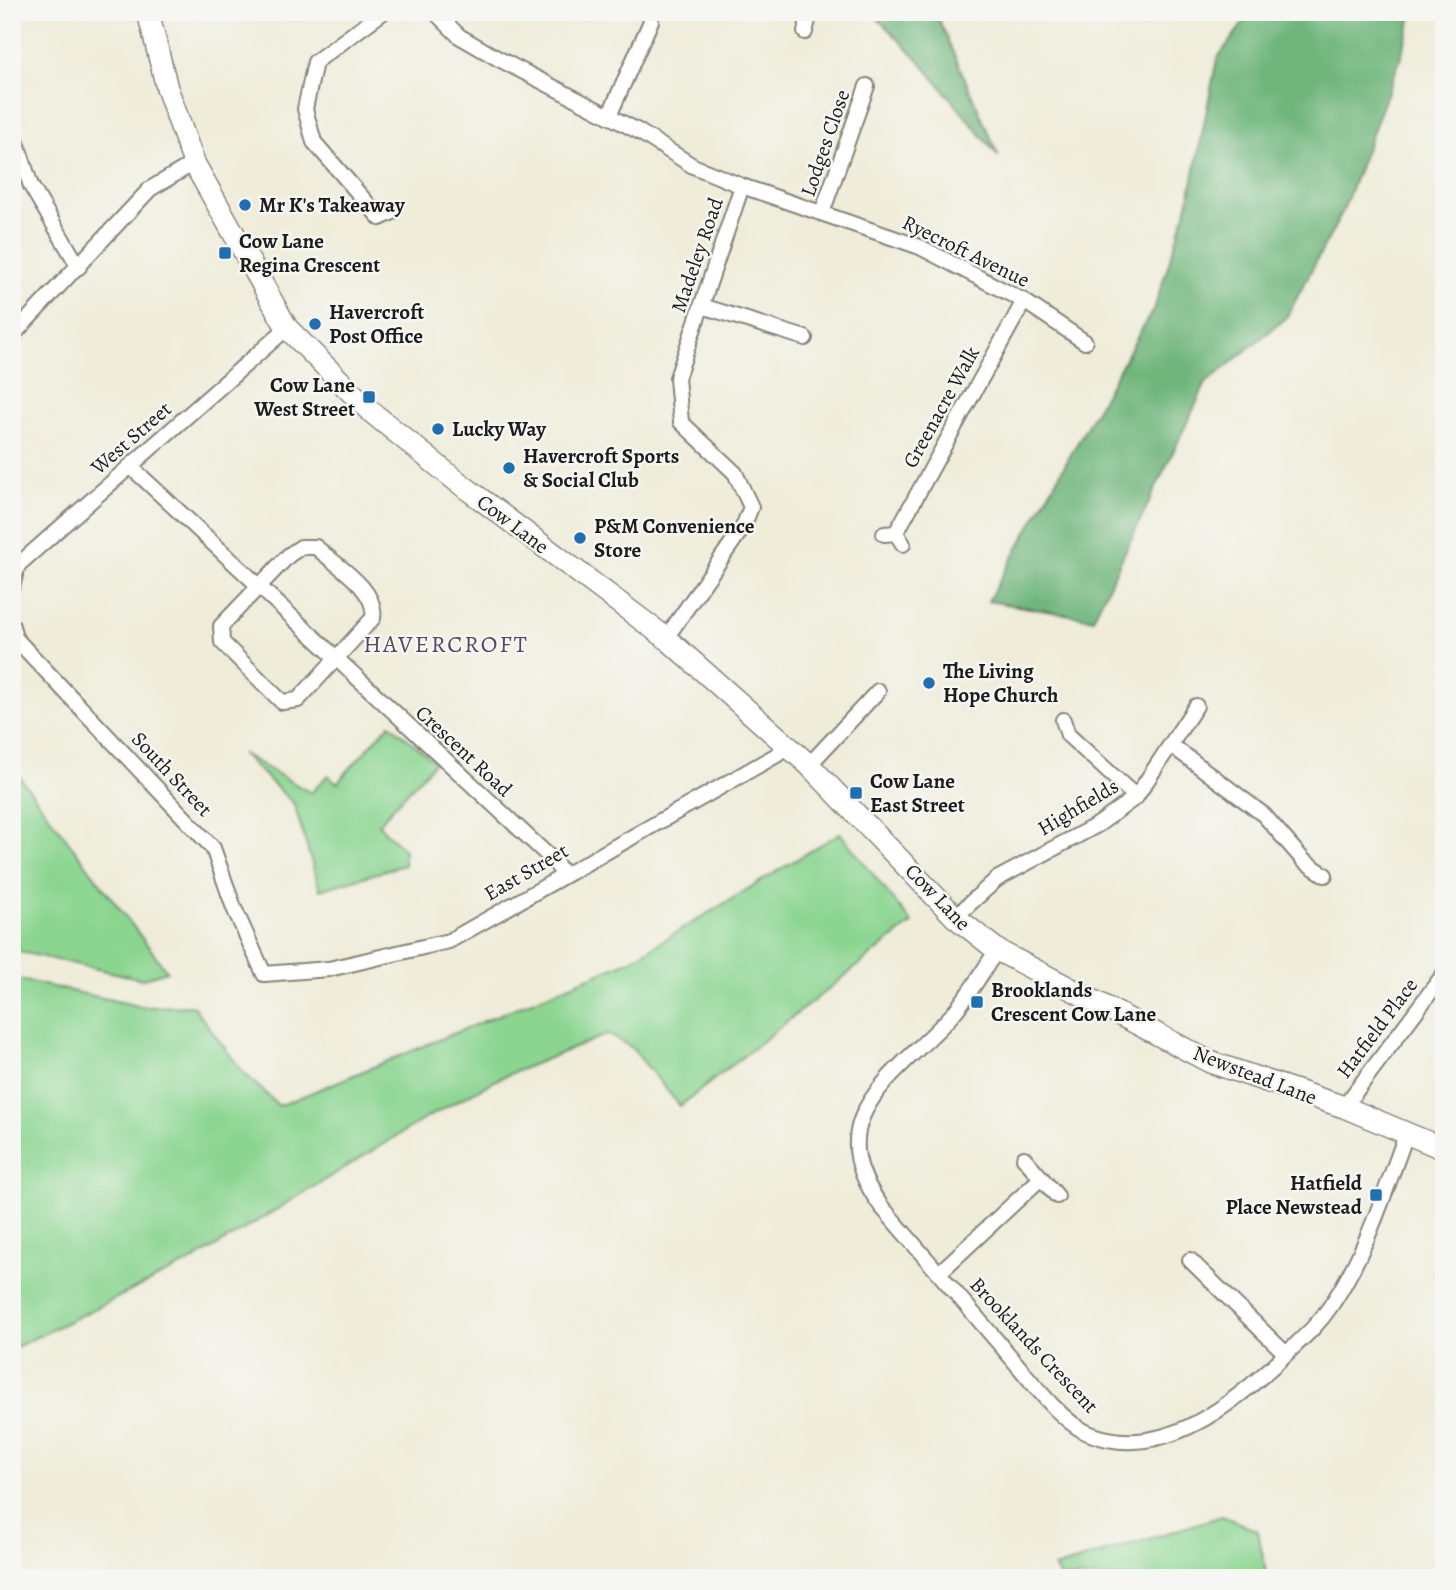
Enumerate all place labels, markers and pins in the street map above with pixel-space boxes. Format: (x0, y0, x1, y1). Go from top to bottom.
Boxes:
place label: Mr K's Takeaway (259, 191, 406, 219)
marker: Mr K's Takeaway (237, 197, 253, 213)
place label: Cow Lane Regina Crescent (239, 227, 380, 279)
marker: Cow Lane Regina Crescent (217, 245, 233, 261)
place label: Havercroft Post Office (329, 298, 424, 350)
marker: Havercroft Post Office (307, 316, 323, 332)
place label: Cow Lane West Street (253, 371, 355, 423)
marker: Cow Lane West Street (361, 389, 377, 405)
place label: Lucky Way (452, 415, 547, 443)
marker: Lucky Way (430, 421, 446, 437)
place label: Havercroft Sports & Social Club (523, 442, 679, 494)
marker: Havercroft Sports & Social Club (501, 460, 517, 476)
place label: P&M Convenience Store (594, 512, 755, 564)
marker: P&M Convenience Store (572, 530, 588, 546)
place label: The Living Hope Church (943, 657, 1058, 709)
marker: The Living Hope Church (921, 675, 937, 691)
place label: Cow Lane East Street (870, 767, 965, 819)
marker: Cow Lane East Street (848, 785, 864, 801)
place label: Brooklands Crescent Cow Lane (991, 976, 1157, 1028)
marker: Brooklands Crescent Cow Lane (969, 994, 985, 1010)
place label: Hatfield Place Newstead (1225, 1169, 1363, 1221)
marker: Hatfield Place Newstead (1368, 1187, 1384, 1203)

